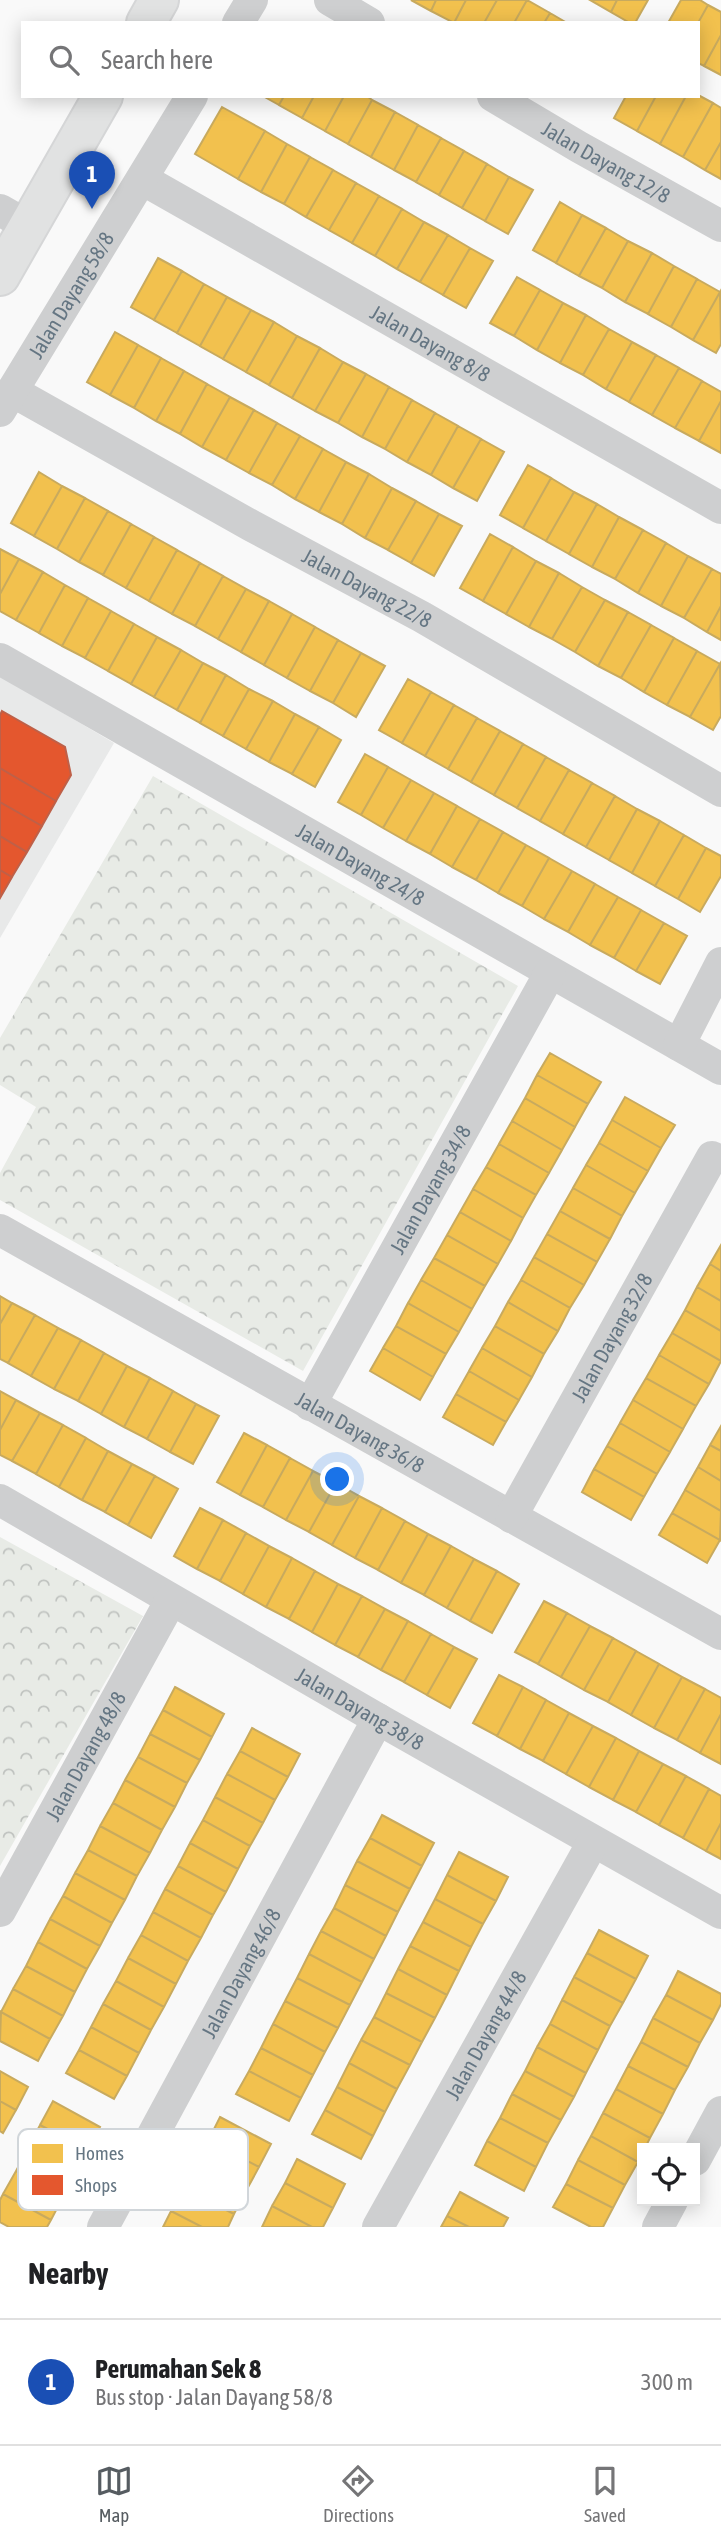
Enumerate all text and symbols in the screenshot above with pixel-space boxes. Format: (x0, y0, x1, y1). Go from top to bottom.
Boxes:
search box (21, 21, 700, 98)
icon: search (45, 41, 83, 79)
text: Search here (101, 45, 213, 75)
street label: Jalan Dayang 12/8 (538, 116, 675, 208)
pin: 1 (69, 151, 115, 209)
street label: Jalan Dayang 58/8 (23, 227, 118, 362)
street label: Jalan Dayang 8/8 (367, 300, 495, 387)
street label: Jalan Dayang 22/8 (298, 543, 436, 632)
street label: Jalan Dayang 24/8 (292, 818, 429, 910)
street label: Jalan Dayang 34/8 (385, 1120, 475, 1258)
street label: Jalan Dayang 32/8 (566, 1269, 657, 1406)
street label: Jalan Dayang 36/8 (292, 1386, 429, 1477)
your location (320, 1462, 354, 1496)
street label: Jalan Dayang 38/8 (292, 1662, 428, 1755)
street label: Jalan Dayang 48/8 (40, 1687, 130, 1825)
street label: Jalan Dayang 46/8 (196, 1904, 285, 2042)
street label: Jalan Dayang 44/8 (440, 1966, 531, 2103)
legend (18, 2129, 248, 2210)
text: Homes (75, 2142, 124, 2164)
map controls (637, 2143, 700, 2206)
button: locate (637, 2143, 700, 2206)
text: Shops (75, 2174, 117, 2196)
text: Nearby (28, 2256, 108, 2290)
text: Perumahan Sek 8 (95, 2354, 261, 2384)
text: 1 (46, 2369, 56, 2395)
text: 300 m (641, 2369, 693, 2395)
text: Bus stop · Jalan Dayang 58/8 (95, 2384, 333, 2410)
tab: Map (95, 2462, 133, 2526)
tab: Directions (323, 2462, 394, 2526)
tab: Saved (584, 2462, 626, 2526)

